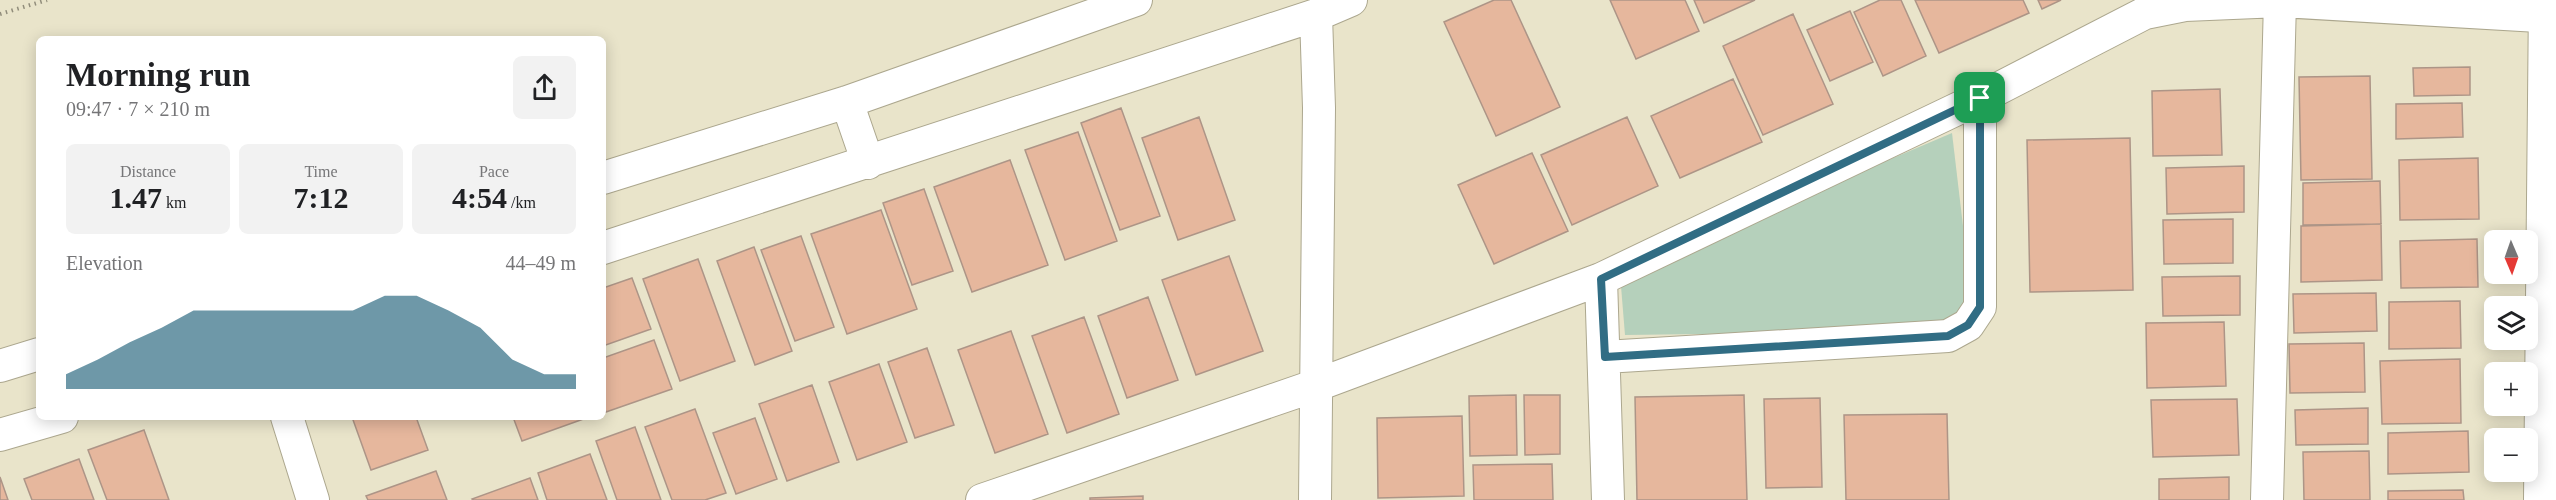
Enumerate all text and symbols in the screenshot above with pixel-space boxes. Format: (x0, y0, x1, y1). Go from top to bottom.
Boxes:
button: share (513, 56, 576, 119)
text: Morning run (66, 57, 250, 93)
pin (1954, 72, 2005, 123)
icon: arrive (1963, 81, 1996, 114)
text: 09:47 · 7 × 210 m (66, 98, 210, 120)
text: Distance (120, 163, 176, 180)
text: Time (304, 163, 338, 180)
text: Pace (479, 163, 509, 180)
text: 1.47 (110, 181, 162, 214)
text: 7:12 (294, 181, 349, 214)
text: 4:54 (452, 181, 507, 214)
text: km (162, 194, 186, 211)
text: /km (507, 194, 536, 211)
north arrow (2484, 230, 2538, 284)
map controls (2484, 230, 2538, 482)
text: Elevation (66, 252, 143, 274)
text: 44–49 m (505, 252, 576, 274)
button: layers (2484, 296, 2538, 350)
button: + (2484, 362, 2538, 416)
button: − (2484, 428, 2538, 482)

